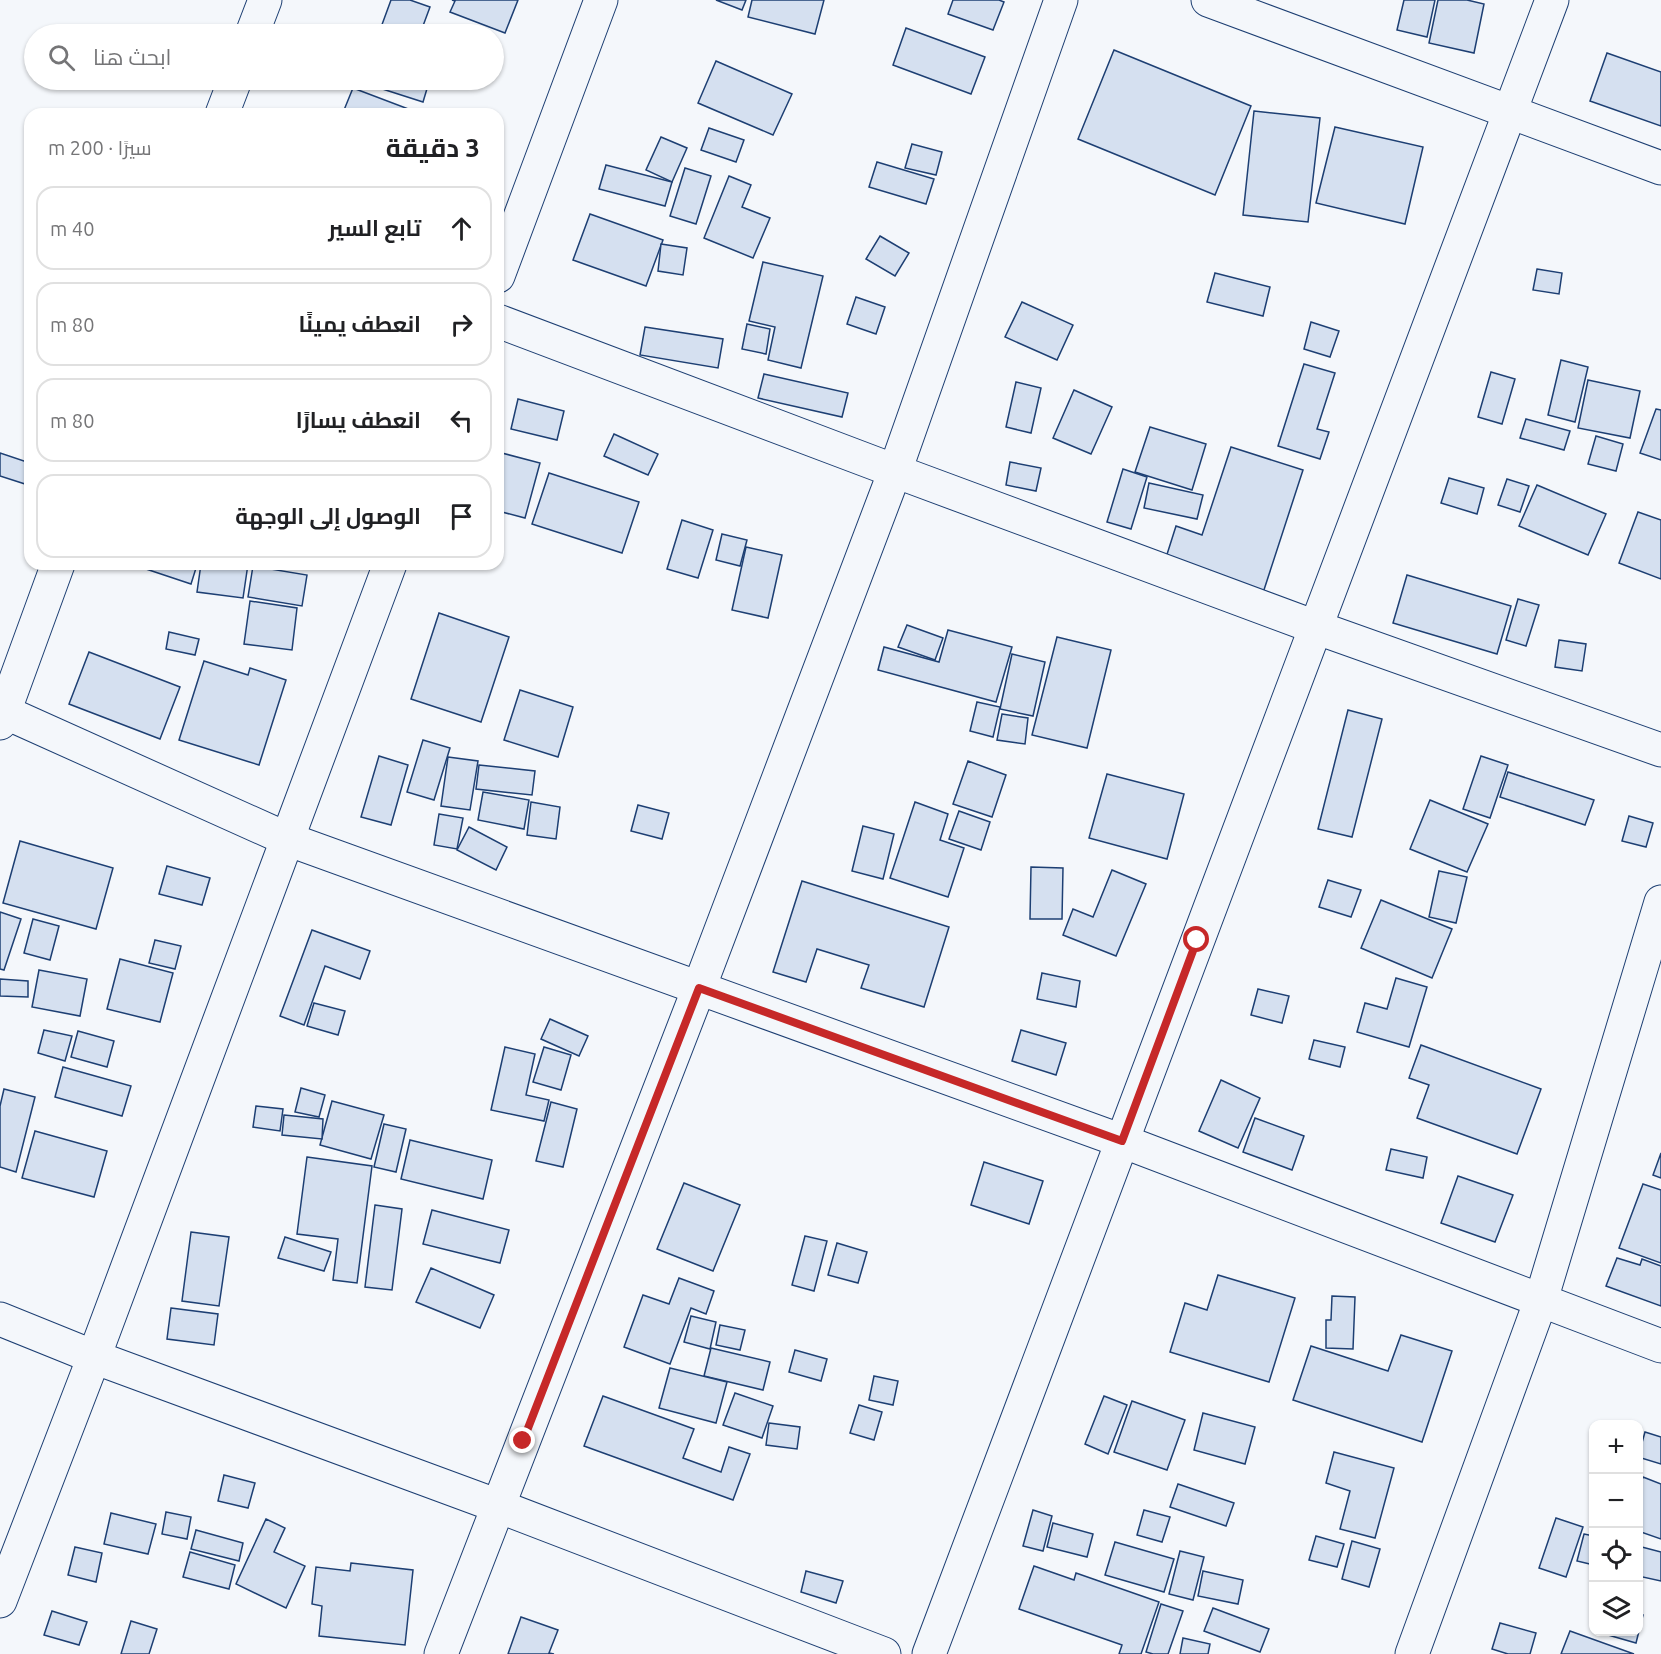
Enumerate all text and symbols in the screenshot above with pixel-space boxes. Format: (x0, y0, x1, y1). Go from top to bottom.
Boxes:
search box (24, 24, 504, 90)
icon: search (45, 41, 78, 74)
text: ابحث هنا (93, 44, 172, 69)
text: 3 دقيقة (386, 133, 480, 162)
text: سيرًا · 200 m (48, 136, 152, 159)
icon: ahead (445, 212, 478, 245)
text: تابع السير (328, 215, 421, 240)
text: 40 m (50, 217, 94, 240)
icon: right (445, 308, 478, 341)
text: انعطف يمينًا (299, 311, 421, 336)
text: 80 m (50, 313, 94, 336)
icon: left (445, 404, 478, 437)
text: انعطف يسارًا (296, 407, 421, 432)
text: 80 m (50, 409, 94, 432)
icon: arrive (445, 500, 478, 533)
text: الوصول إلى الوجهة (235, 503, 421, 528)
route start (1183, 926, 1209, 952)
map controls (1589, 1420, 1643, 1636)
button: + (1589, 1420, 1643, 1474)
route end (509, 1427, 535, 1453)
button: − (1589, 1474, 1643, 1528)
button: locate (1589, 1528, 1643, 1582)
button: layers (1589, 1582, 1643, 1636)

